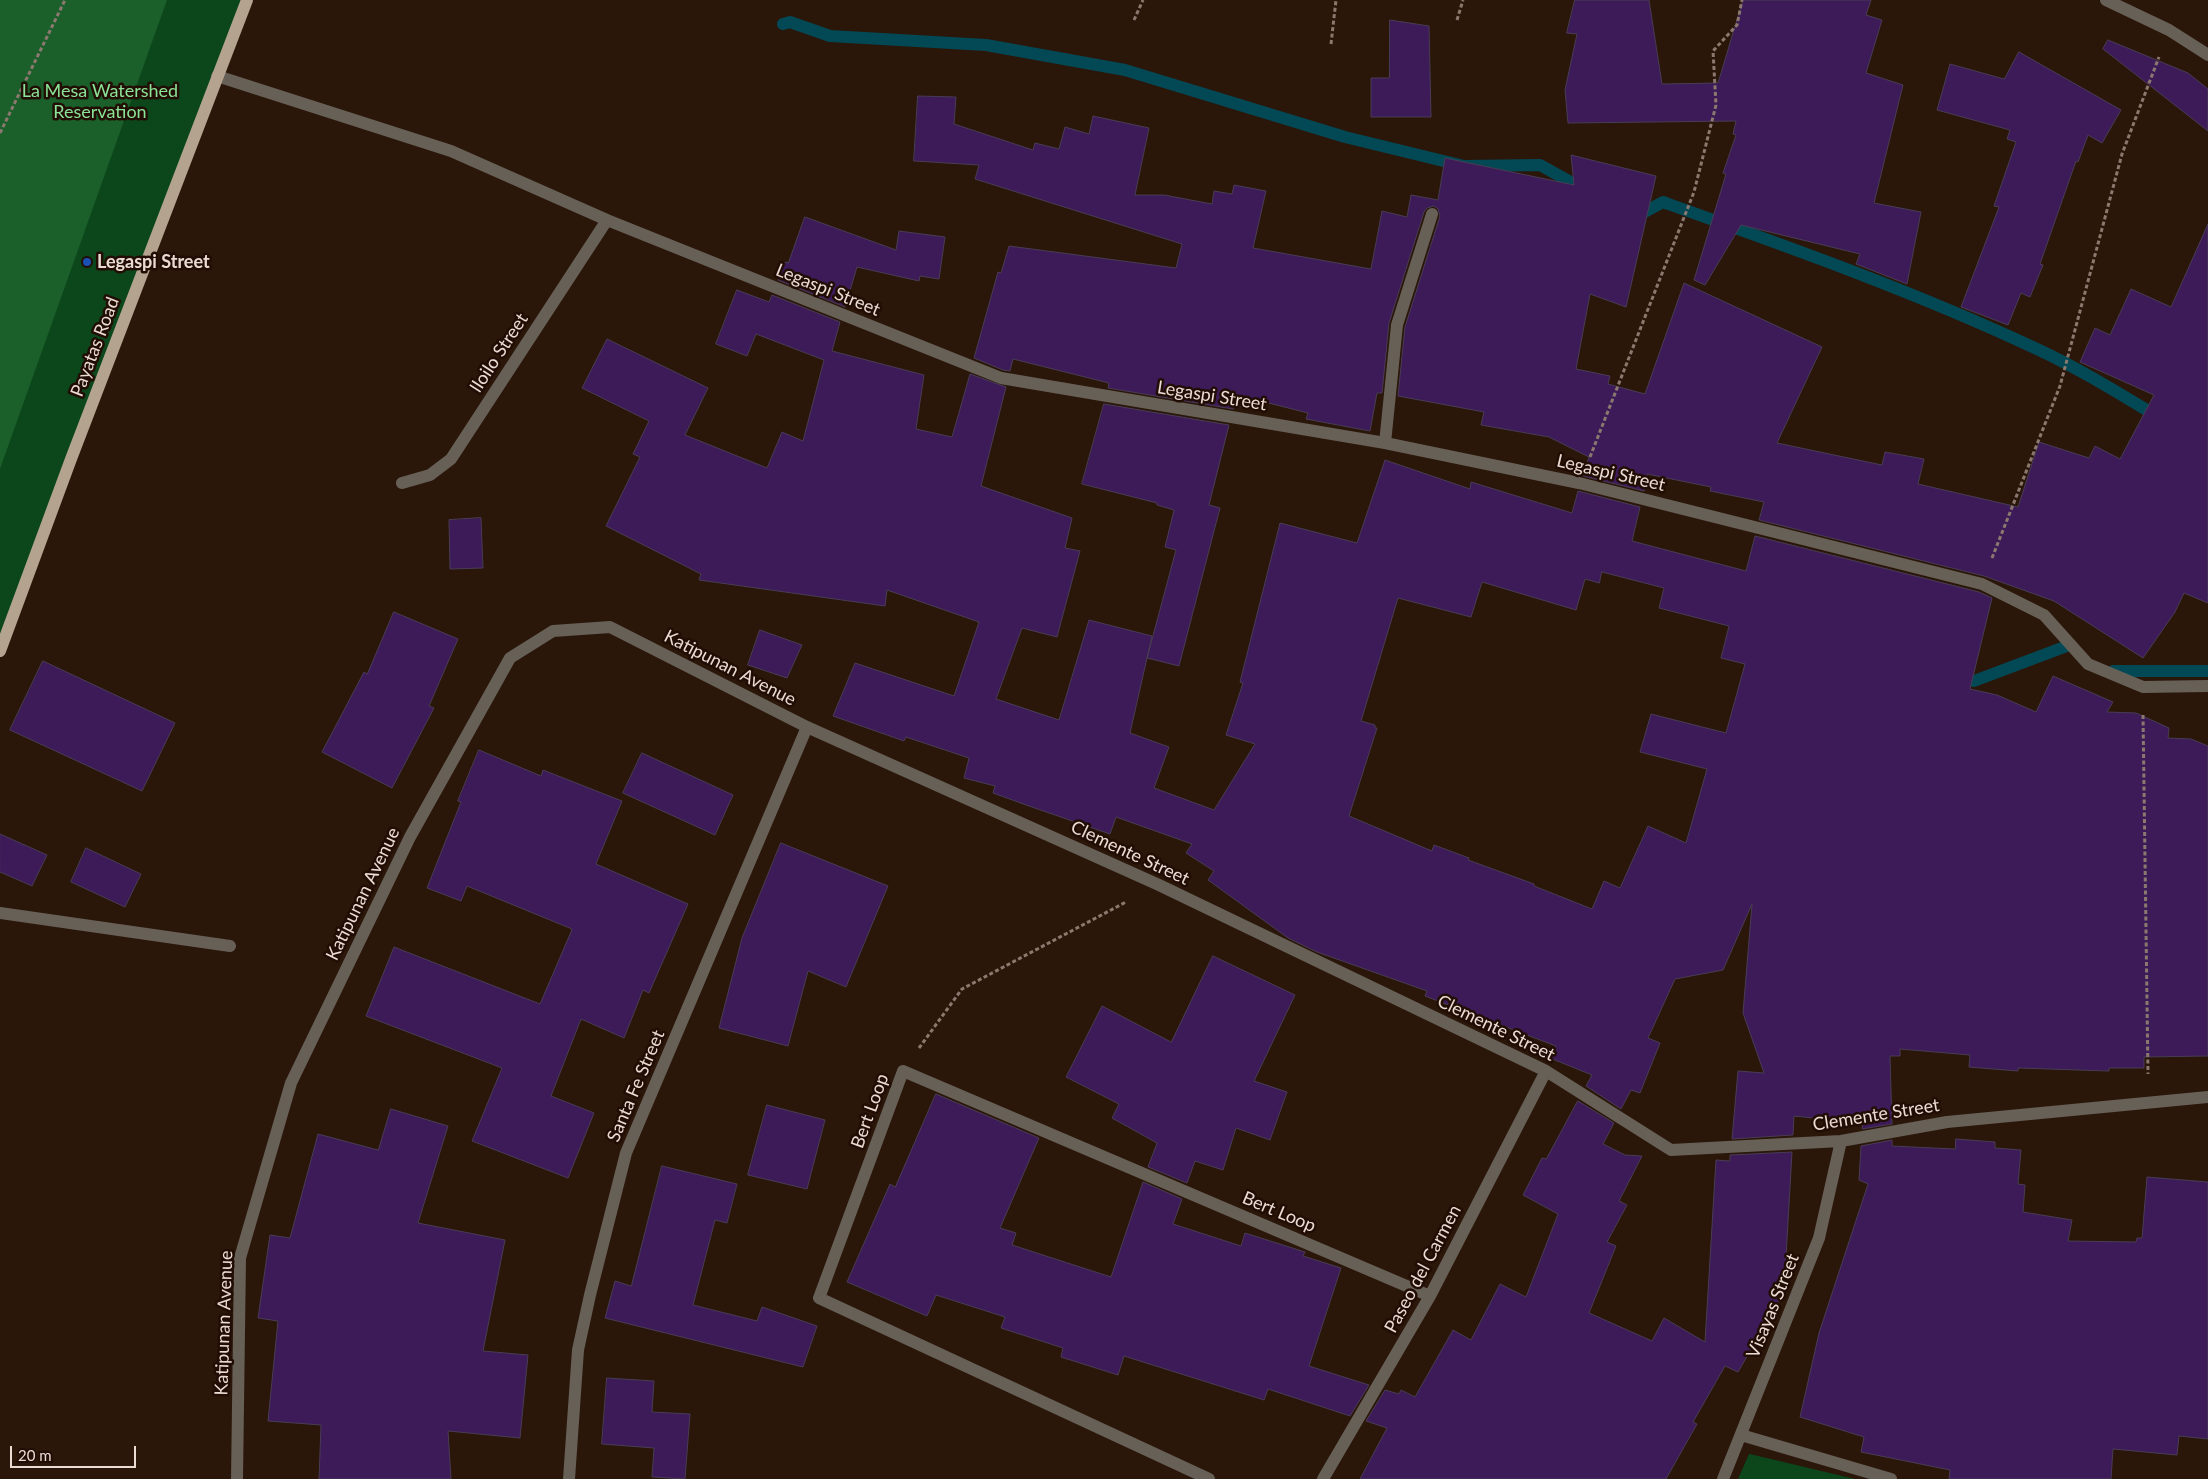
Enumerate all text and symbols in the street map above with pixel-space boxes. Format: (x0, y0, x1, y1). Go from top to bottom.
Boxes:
park label: La Mesa Watershed Reservation (22, 80, 178, 122)
place label: Legaspi Street (97, 251, 210, 273)
marker: Legaspi Street (81, 256, 93, 268)
street label: Legaspi Street (773, 259, 883, 321)
street label: Payatas Road (66, 294, 124, 400)
street label: Iloilo Street (465, 309, 533, 397)
street label: Legaspi Street (1156, 377, 1268, 415)
street label: Legaspi Street (1555, 450, 1667, 496)
street label: Katipunan Avenue (660, 625, 800, 711)
street label: Clemente Street (1067, 816, 1193, 890)
street label: Katipunan Avenue (321, 824, 405, 964)
street label: Clemente Street (1434, 990, 1558, 1066)
street label: Santa Fe Street (603, 1027, 669, 1145)
street label: Bert Loop (847, 1071, 893, 1151)
street label: Clemente Street (1811, 1094, 1941, 1136)
street label: Bert Loop (1239, 1187, 1319, 1237)
street label: Paseo del Carmen (1380, 1201, 1466, 1337)
street label: Katipunan Avenue (211, 1250, 237, 1396)
street label: Visayas Street (1742, 1251, 1804, 1361)
scale bar (12, 1436, 139, 1468)
text: 20 m (18, 1446, 52, 1464)

